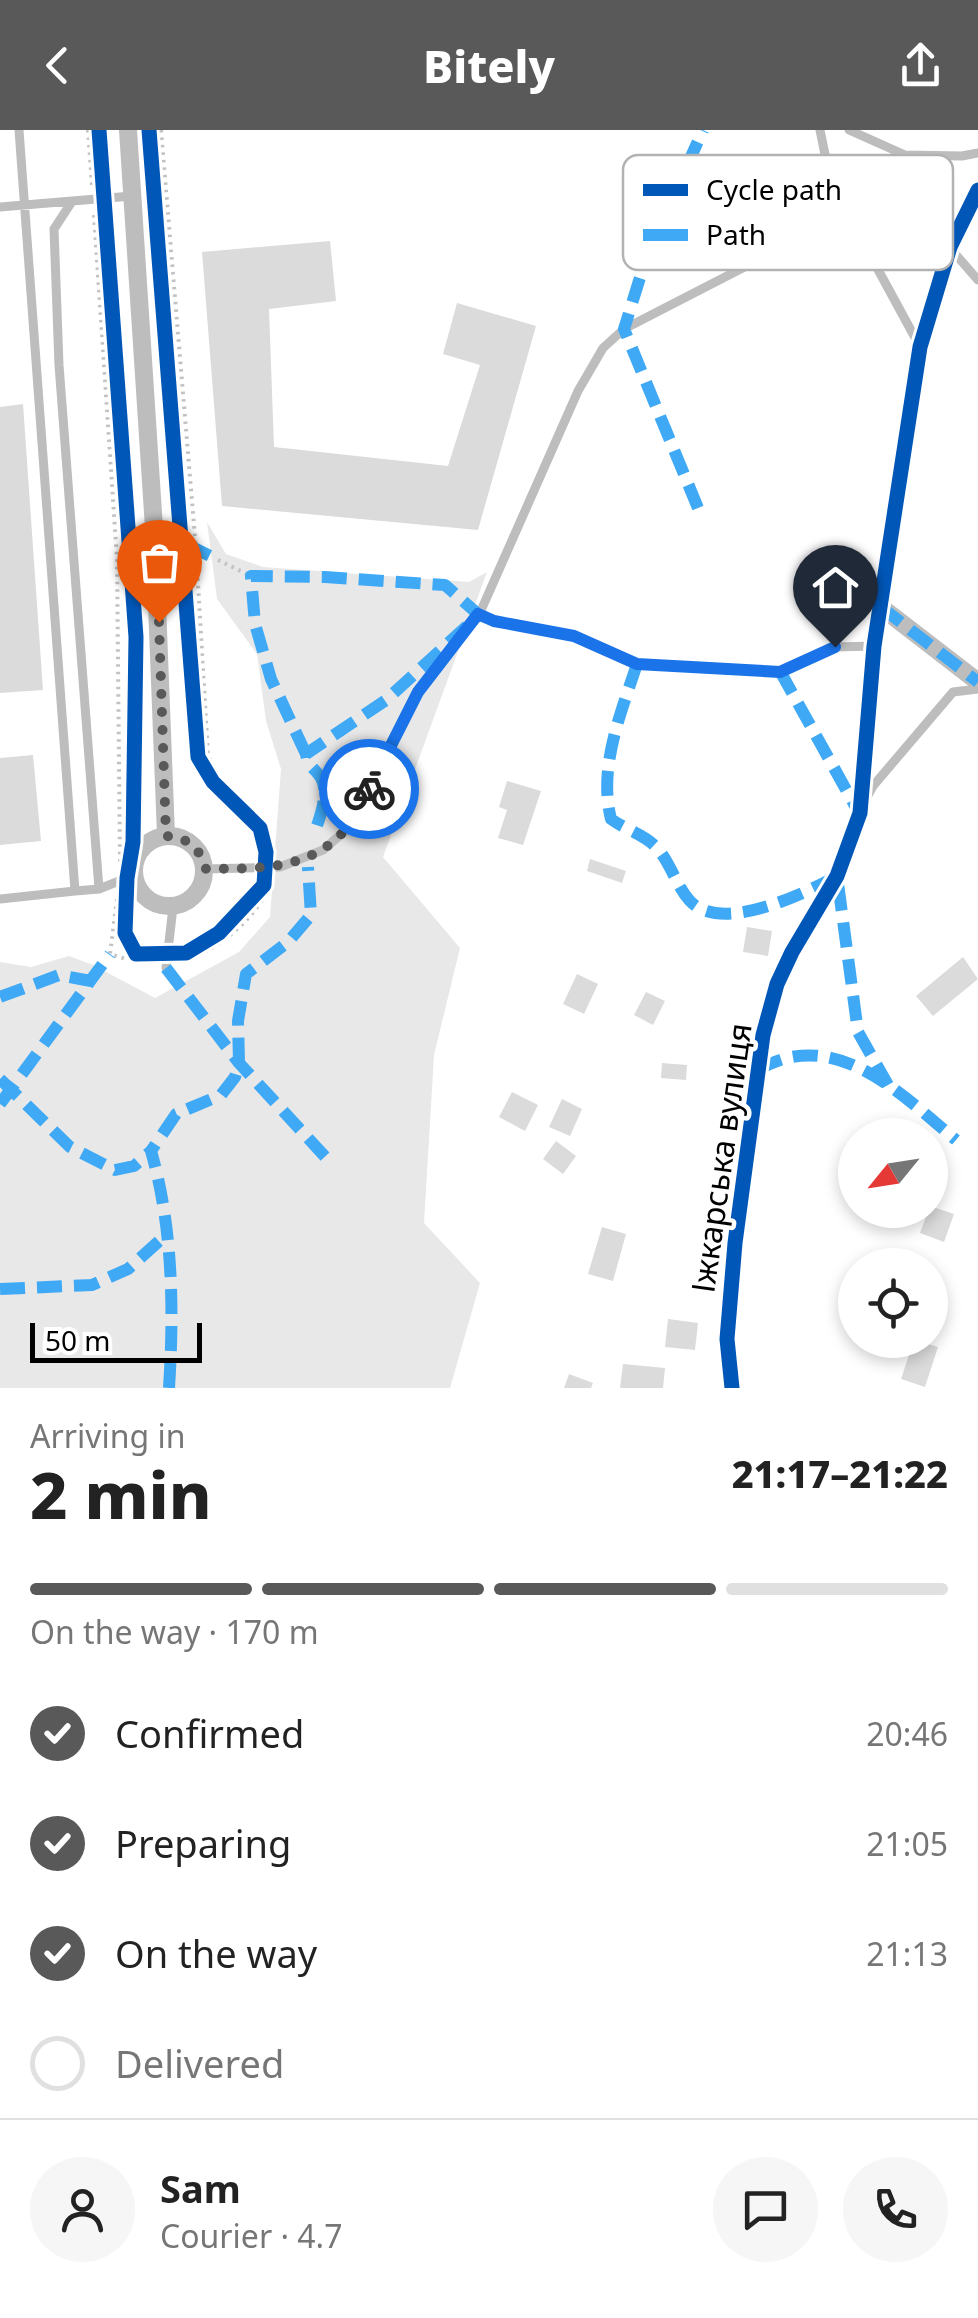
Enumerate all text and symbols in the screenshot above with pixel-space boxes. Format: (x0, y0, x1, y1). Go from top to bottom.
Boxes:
text: Bitely (423, 35, 555, 96)
icon: back (30, 38, 85, 93)
icon: share (893, 38, 948, 93)
legend (623, 155, 953, 270)
text: Cycle path (706, 170, 842, 208)
text: Path (706, 215, 766, 253)
pin (117, 520, 202, 623)
icon: bag (132, 535, 187, 590)
pin (793, 545, 878, 648)
icon: home (808, 560, 863, 615)
courier (319, 739, 419, 839)
icon: bike (342, 762, 397, 817)
street label: Іжкарська вулиця (680, 1020, 761, 1295)
north arrow (838, 1118, 948, 1228)
map controls (838, 1118, 948, 1358)
button: locate (838, 1248, 948, 1358)
scale bar (30, 1318, 202, 1362)
text: 50 m (45, 1321, 111, 1359)
text: Arriving in (30, 1414, 185, 1457)
text: 21:17–21:22 (732, 1447, 948, 1499)
text: 2 min (30, 1450, 212, 1538)
text: On the way · 170 m (30, 1610, 319, 1653)
icon: check (30, 1706, 85, 1761)
text: Confirmed (115, 1707, 304, 1759)
text: 20:46 (866, 1712, 948, 1755)
icon: check (30, 1816, 85, 1871)
text: Preparing (115, 1817, 291, 1869)
text: 21:05 (866, 1822, 948, 1865)
icon: check (30, 1926, 85, 1981)
text: On the way (115, 1927, 317, 1979)
text: 21:13 (866, 1932, 948, 1975)
text: Delivered (115, 2037, 284, 2089)
button: person (30, 2157, 135, 2262)
button: chat (713, 2157, 818, 2262)
button: phone (843, 2157, 948, 2262)
text: Sam (160, 2162, 241, 2214)
text: Courier · 4.7 (160, 2214, 343, 2257)

